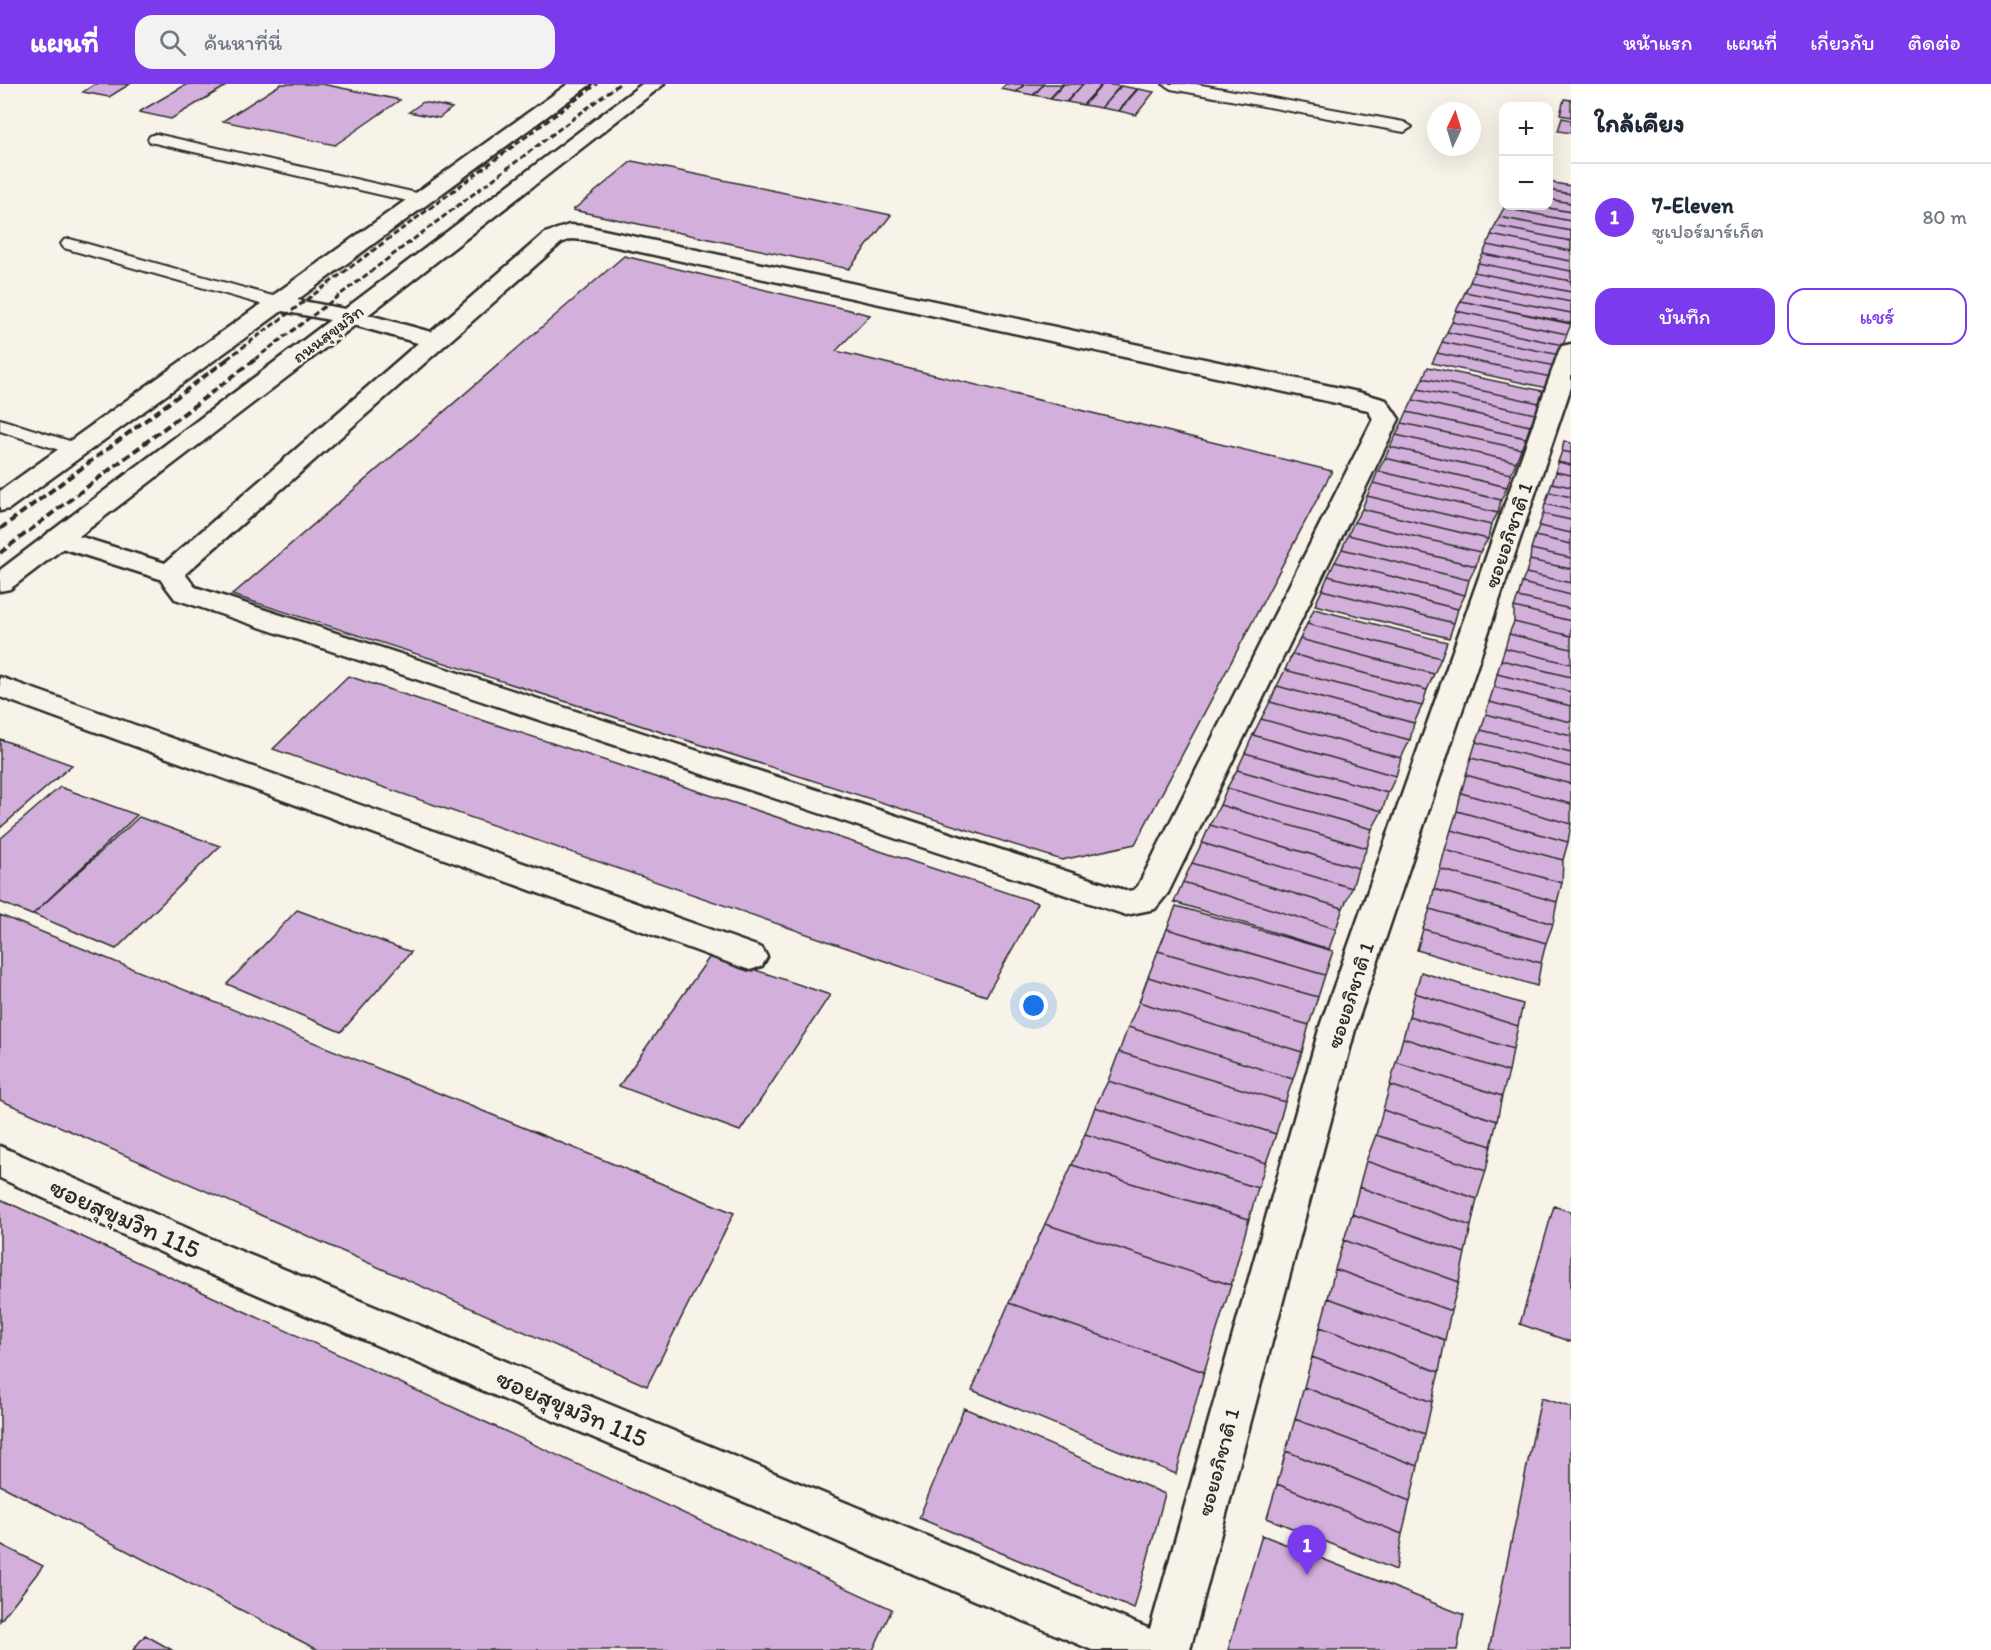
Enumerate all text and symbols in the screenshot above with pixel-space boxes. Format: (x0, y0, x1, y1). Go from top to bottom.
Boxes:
search box (135, 15, 555, 69)
text: แผนที่ (30, 25, 99, 59)
icon: search (156, 26, 189, 59)
text: ค้นหาที่นี่ (204, 29, 282, 56)
text: หน้าแรก (1623, 30, 1693, 55)
text: แผนที่ (1726, 30, 1777, 55)
text: เกี่ยวกับ (1810, 30, 1875, 55)
text: ติดต่อ (1908, 30, 1961, 55)
north arrow (1427, 102, 1481, 156)
map controls (1499, 102, 1553, 210)
button: + (1499, 102, 1553, 156)
text: ใกล้เคียง (1595, 107, 1685, 139)
button: − (1499, 156, 1553, 210)
text: 7-Eleven (1652, 192, 1734, 219)
text: 1 (1610, 205, 1619, 229)
text: 80 m (1922, 205, 1967, 229)
text: ซูเปอร์มาร์เก็ต (1652, 219, 1764, 243)
button: บันทึก (1595, 288, 1775, 345)
button: แชร์ (1787, 288, 1967, 345)
street label: ถนนสุขุมวิท (288, 300, 368, 368)
street label: ซอยอภิชาติ 1 (1478, 479, 1538, 591)
street label: ซอยอภิชาติ 1 (1321, 938, 1379, 1051)
your location (1019, 991, 1048, 1020)
street label: ซอยสุขุมวิท 115 (44, 1171, 205, 1267)
street label: ซอยสุขุมวิท 115 (491, 1362, 652, 1456)
street label: ซอยอภิชาติ 1 (1192, 1405, 1244, 1518)
pin: 1 (1288, 1526, 1326, 1575)

